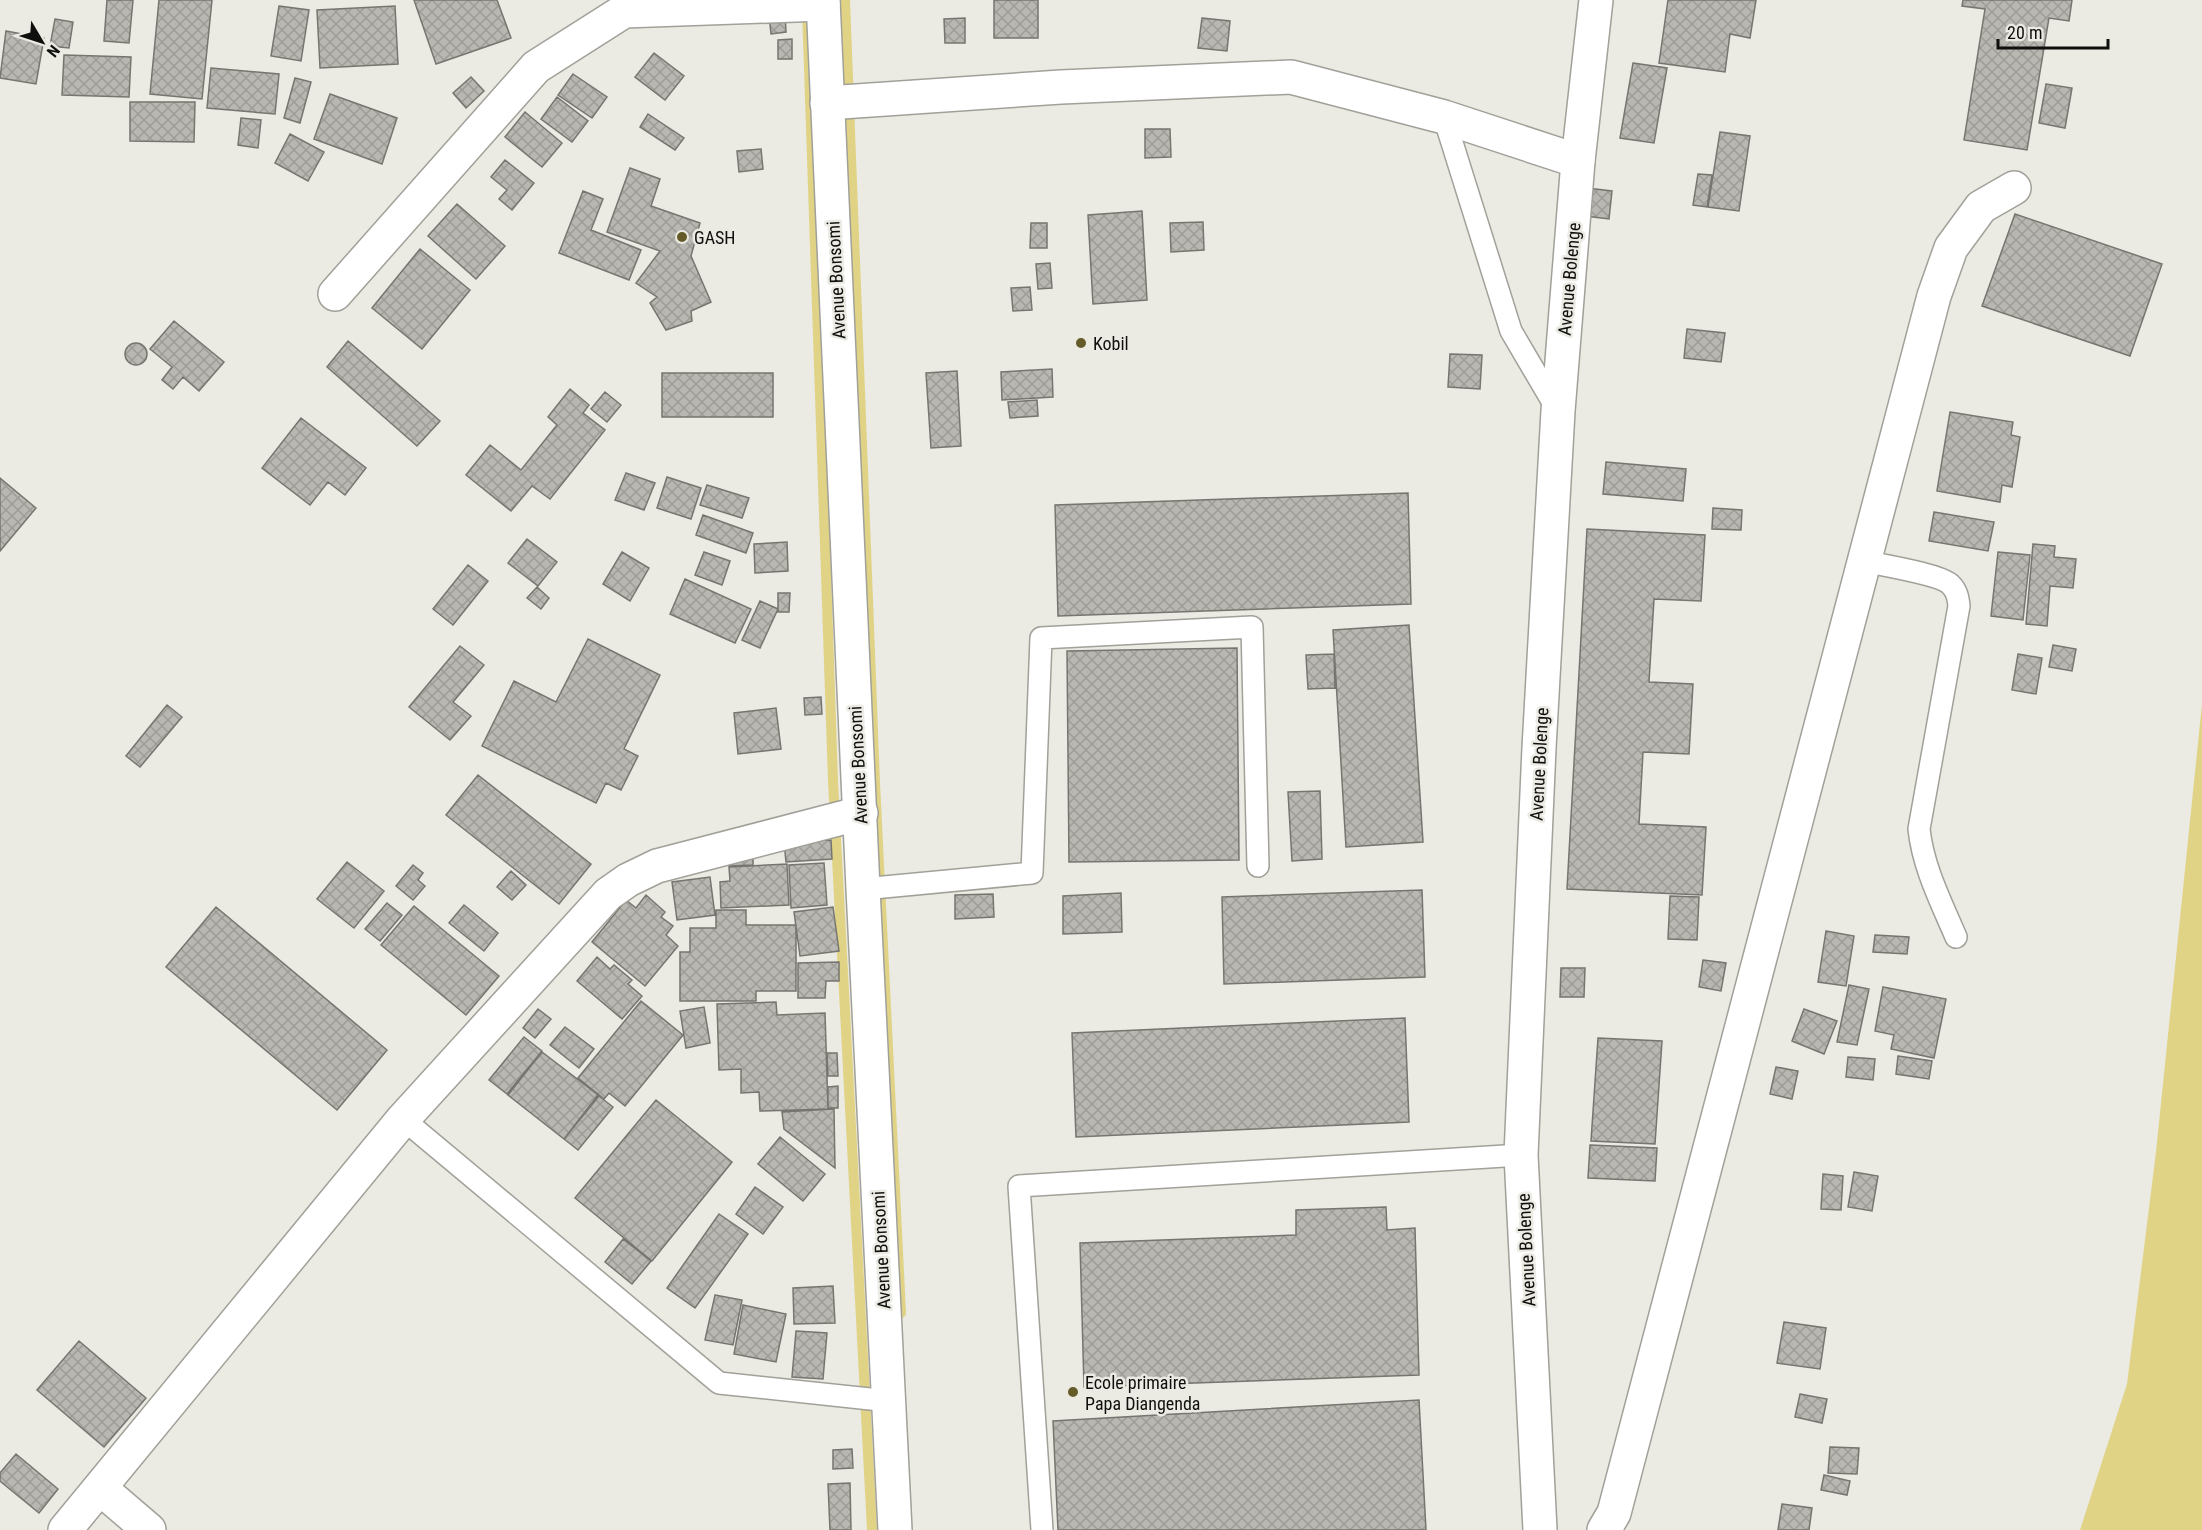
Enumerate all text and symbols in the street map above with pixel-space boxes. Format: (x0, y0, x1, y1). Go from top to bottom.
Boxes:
north arrow (12, 12, 72, 72)
scale bar (1998, 12, 2108, 50)
text: 20 m (2007, 22, 2042, 43)
text: N (43, 41, 64, 61)
street label: Avenue Bonsomi (822, 220, 850, 340)
street label: Avenue Bolenge (1554, 222, 1584, 336)
place label: GASH (694, 227, 736, 248)
marker: GASH (675, 230, 689, 244)
place label: Kobil (1093, 333, 1129, 354)
marker: Kobil (1074, 336, 1088, 350)
street label: Avenue Bonsomi (844, 705, 872, 825)
street label: Avenue Bolenge (1526, 707, 1552, 821)
street label: Avenue Bonsomi (867, 1190, 895, 1310)
street label: Avenue Bolenge (1513, 1193, 1539, 1307)
place label: Ecole primaire Papa Diangenda (1085, 1372, 1200, 1414)
marker: Ecole primaire Papa Diangenda (1066, 1385, 1080, 1399)

